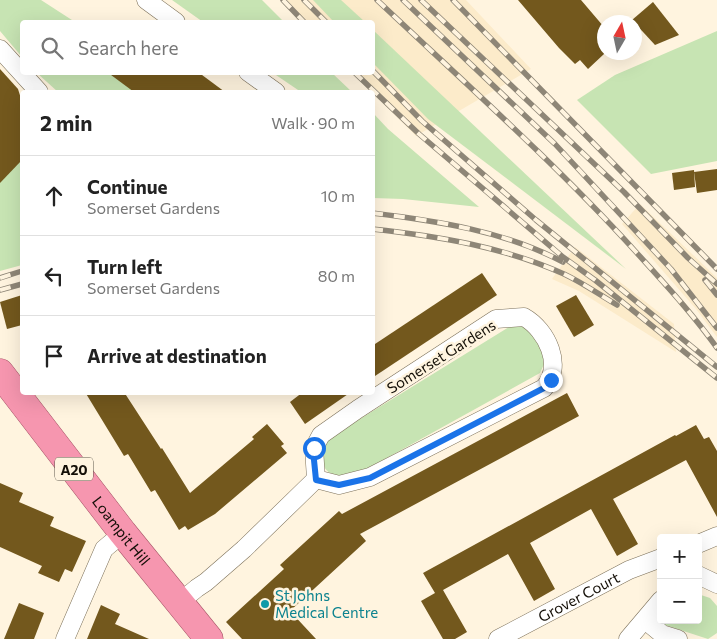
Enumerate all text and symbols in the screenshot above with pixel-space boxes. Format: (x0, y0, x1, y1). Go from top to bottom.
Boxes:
north arrow (597, 15, 642, 60)
search box (20, 20, 375, 75)
icon: search (38, 34, 66, 62)
text: Search here (78, 36, 178, 59)
text: 2 min (40, 110, 92, 135)
text: Walk · 90 m (271, 113, 355, 132)
text: Continue (87, 175, 167, 198)
icon: ahead (40, 182, 68, 210)
text: 10 m (321, 186, 355, 205)
text: Somerset Gardens (87, 198, 220, 217)
text: Turn left (87, 255, 162, 278)
icon: left (40, 262, 68, 290)
text: 80 m (318, 266, 355, 285)
text: Somerset Gardens (87, 278, 220, 297)
street label: Somerset Gardens (383, 315, 499, 397)
icon: arrive (40, 342, 68, 370)
text: Arrive at destination (87, 344, 267, 367)
route end (540, 369, 563, 392)
route start (303, 437, 326, 460)
road number: A20 (55, 458, 93, 480)
street label: Loampit Hill (89, 492, 154, 569)
map controls (657, 534, 702, 624)
button: + (657, 534, 702, 579)
street label: Grover Court (535, 568, 622, 625)
button: − (657, 579, 702, 624)
place label: St Johns Medical Centre (275, 586, 378, 621)
marker: St Johns Medical Centre (259, 598, 271, 610)

